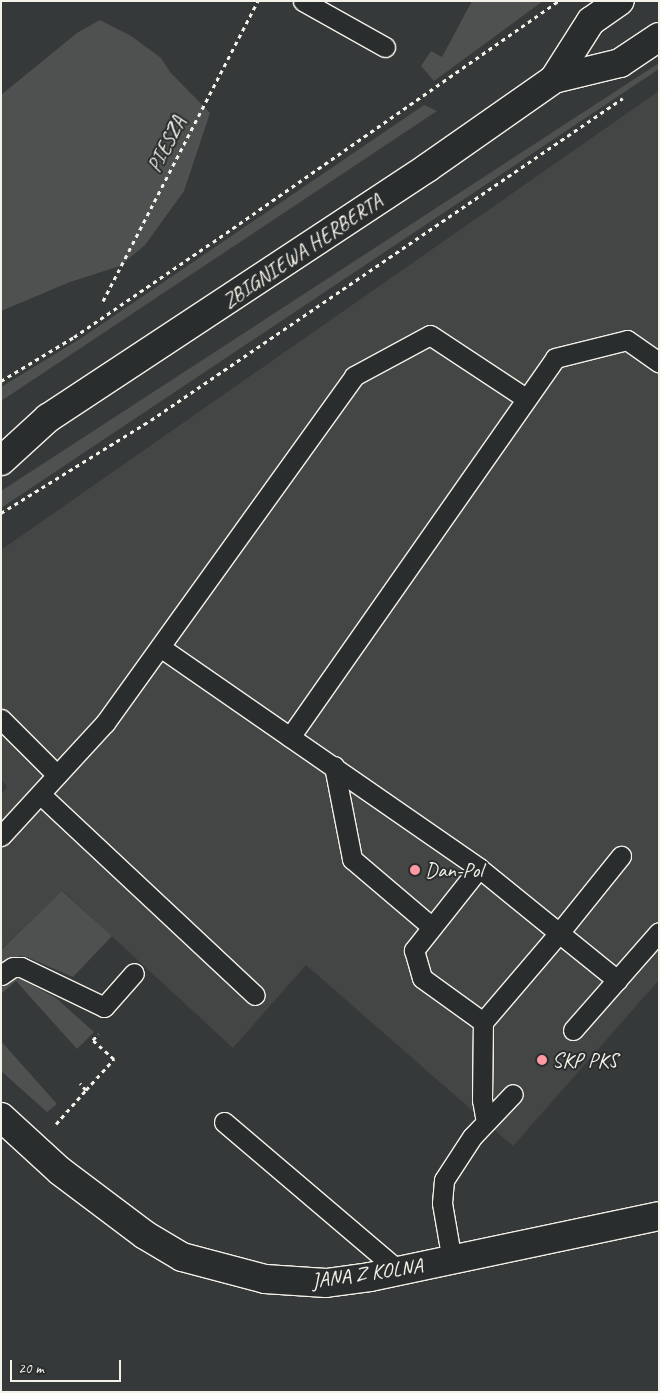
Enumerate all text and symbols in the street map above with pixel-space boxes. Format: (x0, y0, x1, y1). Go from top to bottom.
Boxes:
street label: PIESZA (141, 112, 191, 176)
street label: ZBIGNIEWA HERBERTA (217, 188, 387, 314)
place label: Dan-Pol (425, 857, 483, 883)
marker: Dan-Pol (409, 864, 421, 876)
place label: SKP PKS (552, 1047, 618, 1073)
marker: SKP PKS (536, 1054, 548, 1066)
street label: JANA Z KOLNA (310, 1253, 424, 1293)
scale bar (12, 1350, 124, 1382)
text: 20 m (18, 1359, 44, 1378)

